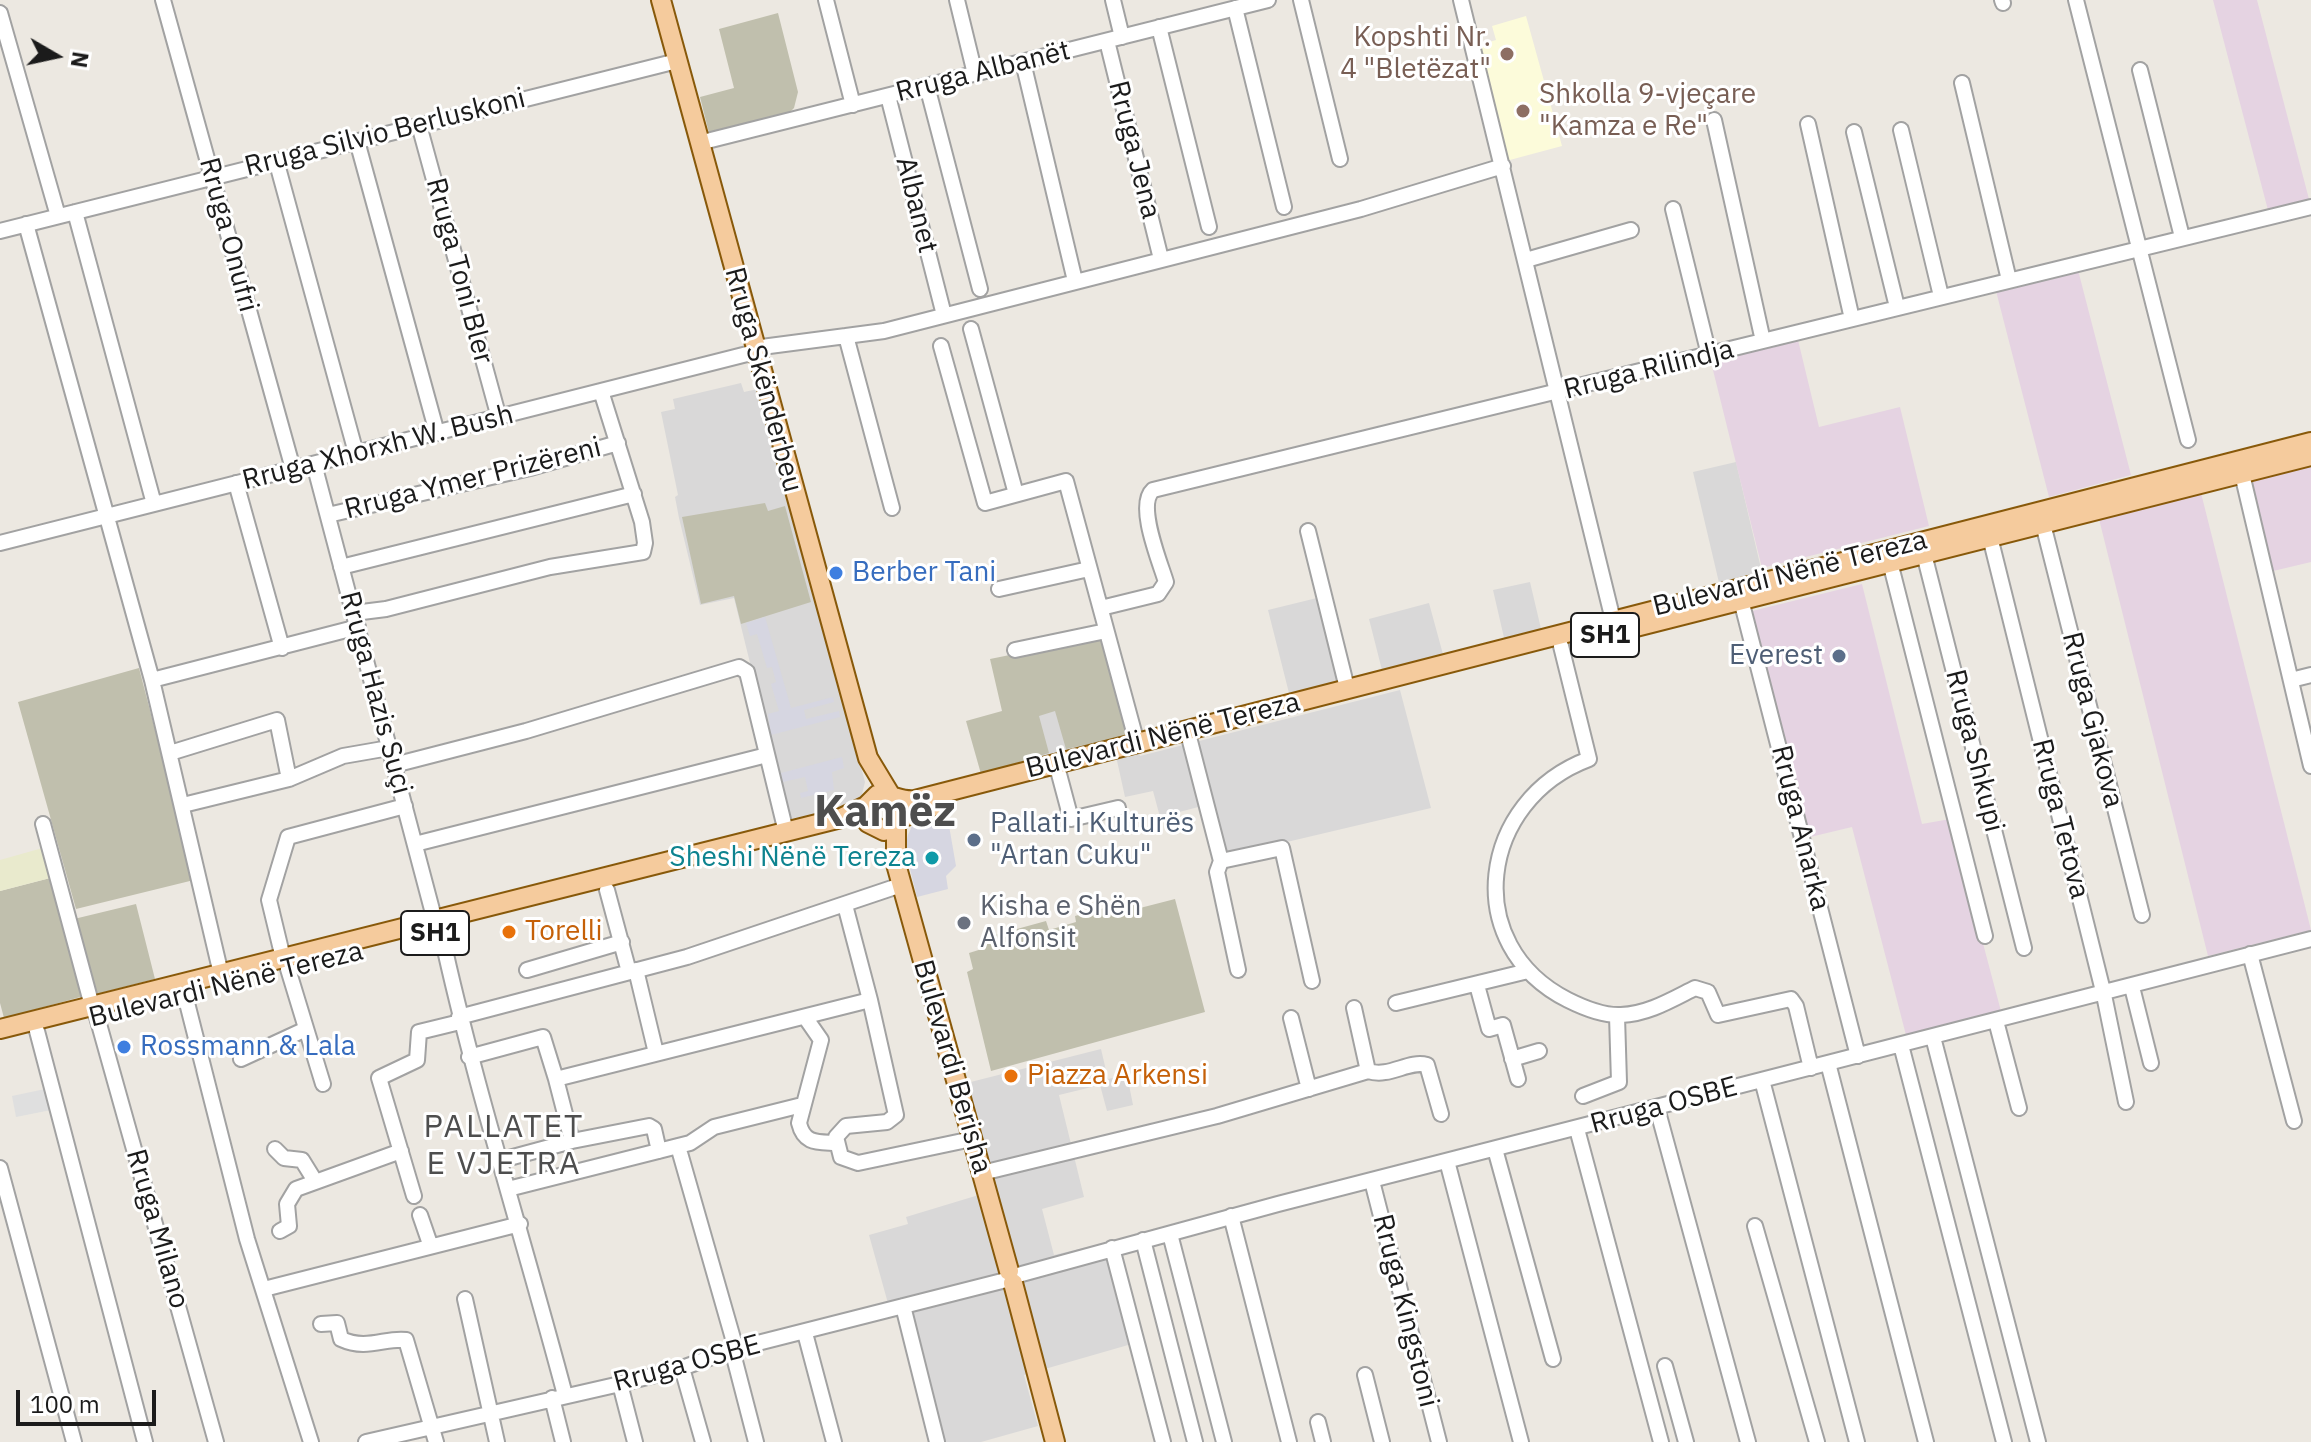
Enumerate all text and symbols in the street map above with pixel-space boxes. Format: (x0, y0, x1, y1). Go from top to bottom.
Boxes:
north arrow (16, 16, 96, 96)
place label: Kopshti Nr. 4 "Bletëzat" (1340, 21, 1491, 87)
street label: Rruga Albanët (892, 34, 1074, 110)
marker: Kopshti Nr. 4 "Bletëzat" (1498, 45, 1516, 63)
text: N (65, 50, 96, 70)
street label: Rruga Jena (1101, 78, 1167, 222)
place label: Shkolla 9-vjeçare "Kamza e Re" (1539, 78, 1756, 144)
street label: Rruga Silvio Berluskoni (241, 82, 529, 184)
marker: Shkolla 9-vjeçare "Kamza e Re" (1514, 102, 1532, 120)
street label: Albanet (888, 153, 944, 257)
street label: Rruga Onufri (191, 154, 265, 316)
street label: Rruga Toni Bler (418, 174, 500, 368)
street label: Rruga Skënderbeu (717, 264, 809, 496)
street label: Rruga Rilindja (1561, 333, 1737, 407)
street label: Rruga Xhorxh W. Bush (239, 398, 517, 498)
street label: Rruga Ymer Prizëreni (341, 431, 605, 527)
street label: Bulevardi Nënë Tereza (1649, 524, 1931, 624)
place label: Berber Tani (852, 556, 996, 590)
marker: Berber Tani (827, 564, 845, 582)
street label: Rruga Hazis Suçi (332, 588, 418, 798)
road number: SH1 (1571, 613, 1639, 657)
street label: Rruga Gjakova (2054, 629, 2130, 811)
place label: Everest (1729, 639, 1823, 673)
marker: Everest (1830, 647, 1848, 665)
street label: Rruga Shkupi (1938, 666, 2010, 836)
street label: Bulevardi Nënë Tereza (1022, 686, 1304, 786)
street label: Rruga Tetova (2024, 736, 2096, 902)
street label: Rruga Anarka (1763, 742, 1837, 914)
district label: Kamëz (814, 787, 956, 839)
place label: Pallati i Kulturës "Artan Cuku" (990, 807, 1194, 873)
marker: Pallati i Kulturës "Artan Cuku" (965, 831, 983, 849)
place label: Sheshi Nënë Tereza (669, 841, 916, 875)
marker: Sheshi Nënë Tereza (923, 849, 941, 867)
place label: Kisha e Shën Alfonsit (980, 890, 1141, 956)
road number: SH1 (401, 911, 469, 955)
marker: Kisha e Shën Alfonsit (955, 914, 973, 932)
place label: Torelli (525, 915, 602, 949)
marker: Torelli (500, 923, 518, 941)
street label: Bulevardi Nënë Tereza (85, 935, 367, 1035)
street label: Bulevardi Berisha (905, 956, 999, 1178)
place label: Rossmann & Lala (140, 1030, 356, 1064)
marker: Rossmann & Lala (115, 1038, 133, 1056)
place label: Piazza Arkensi (1027, 1059, 1208, 1093)
marker: Piazza Arkensi (1002, 1067, 1020, 1085)
street label: Rruga OSBE (1587, 1070, 1741, 1142)
district label: PALLATET E VJETRA (424, 1109, 584, 1184)
street label: Rruga Milano (118, 1145, 196, 1313)
street label: Rruga Kingstoni (1365, 1211, 1445, 1411)
street label: Rruga OSBE (610, 1328, 764, 1400)
scale bar (20, 1374, 160, 1424)
text: 100 m (30, 1388, 100, 1420)

